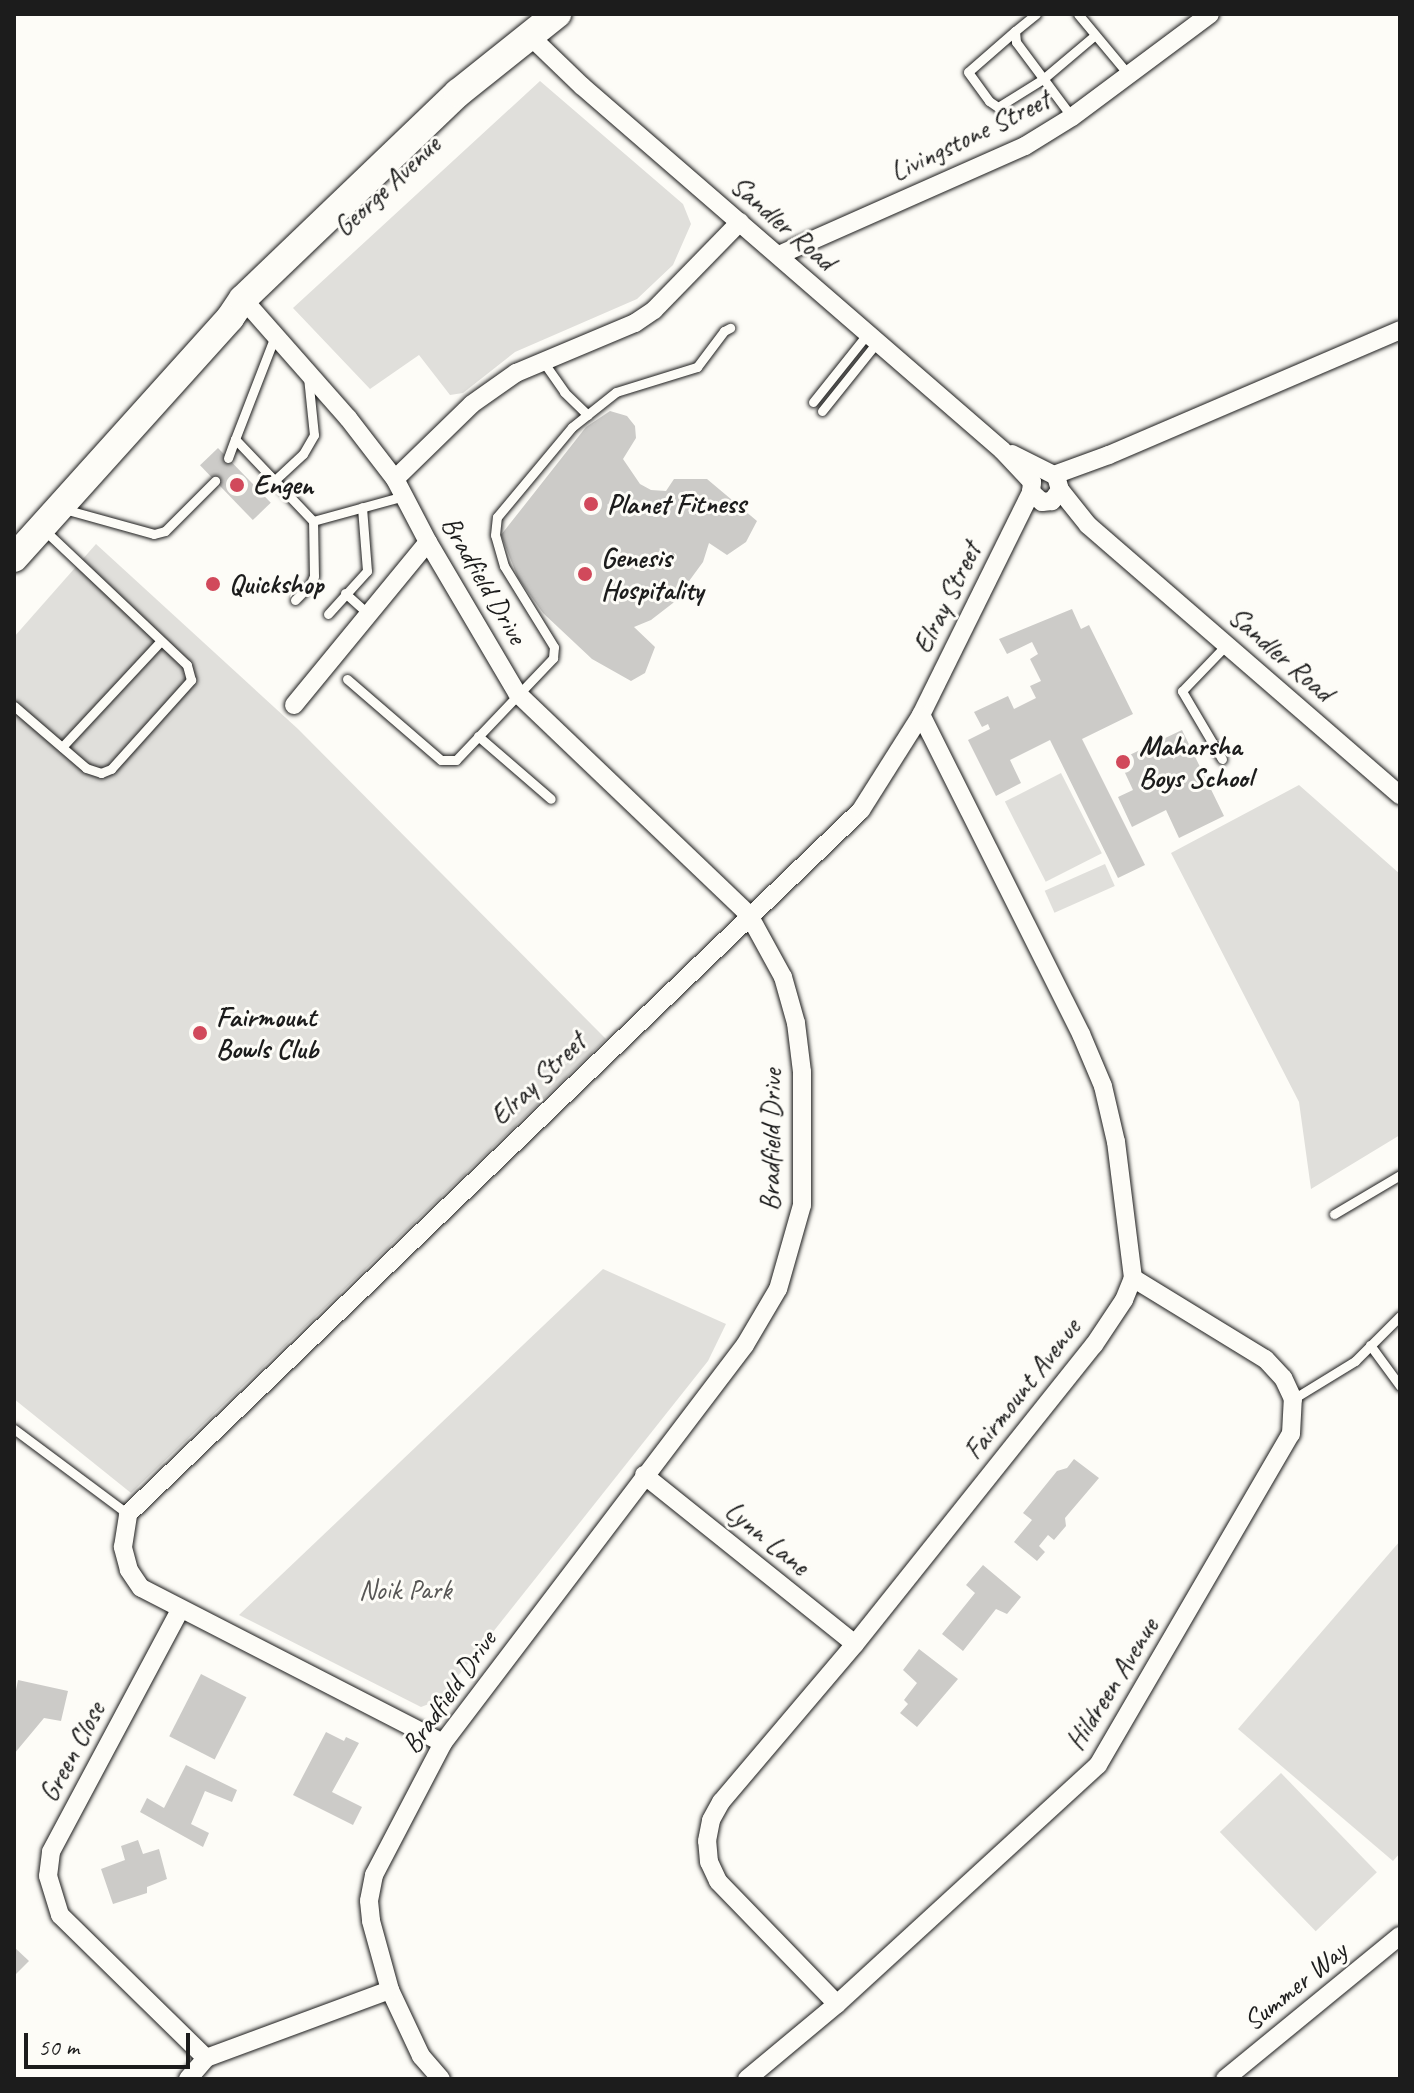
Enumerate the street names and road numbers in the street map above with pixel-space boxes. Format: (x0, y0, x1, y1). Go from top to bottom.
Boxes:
street label: Livingstone Street (885, 83, 1055, 189)
street label: George Avenue (327, 128, 447, 244)
street label: Sandler Road (724, 169, 842, 277)
street label: Bradfield Drive (434, 510, 534, 650)
street label: Elray Street (906, 537, 988, 659)
street label: Sandler Road (1222, 600, 1340, 708)
street label: Elray Street (483, 1026, 593, 1132)
street label: Bradfield Drive (753, 1068, 789, 1212)
street label: Fairmount Avenue (956, 1312, 1088, 1466)
street label: Lynn Lane (718, 1494, 816, 1582)
street label: Hildreen Avenue (1058, 1612, 1166, 1756)
street label: Bradfield Drive (394, 1624, 504, 1760)
street label: Green Close (32, 1696, 112, 1808)
street label: Summer Way (1236, 1934, 1354, 2038)

